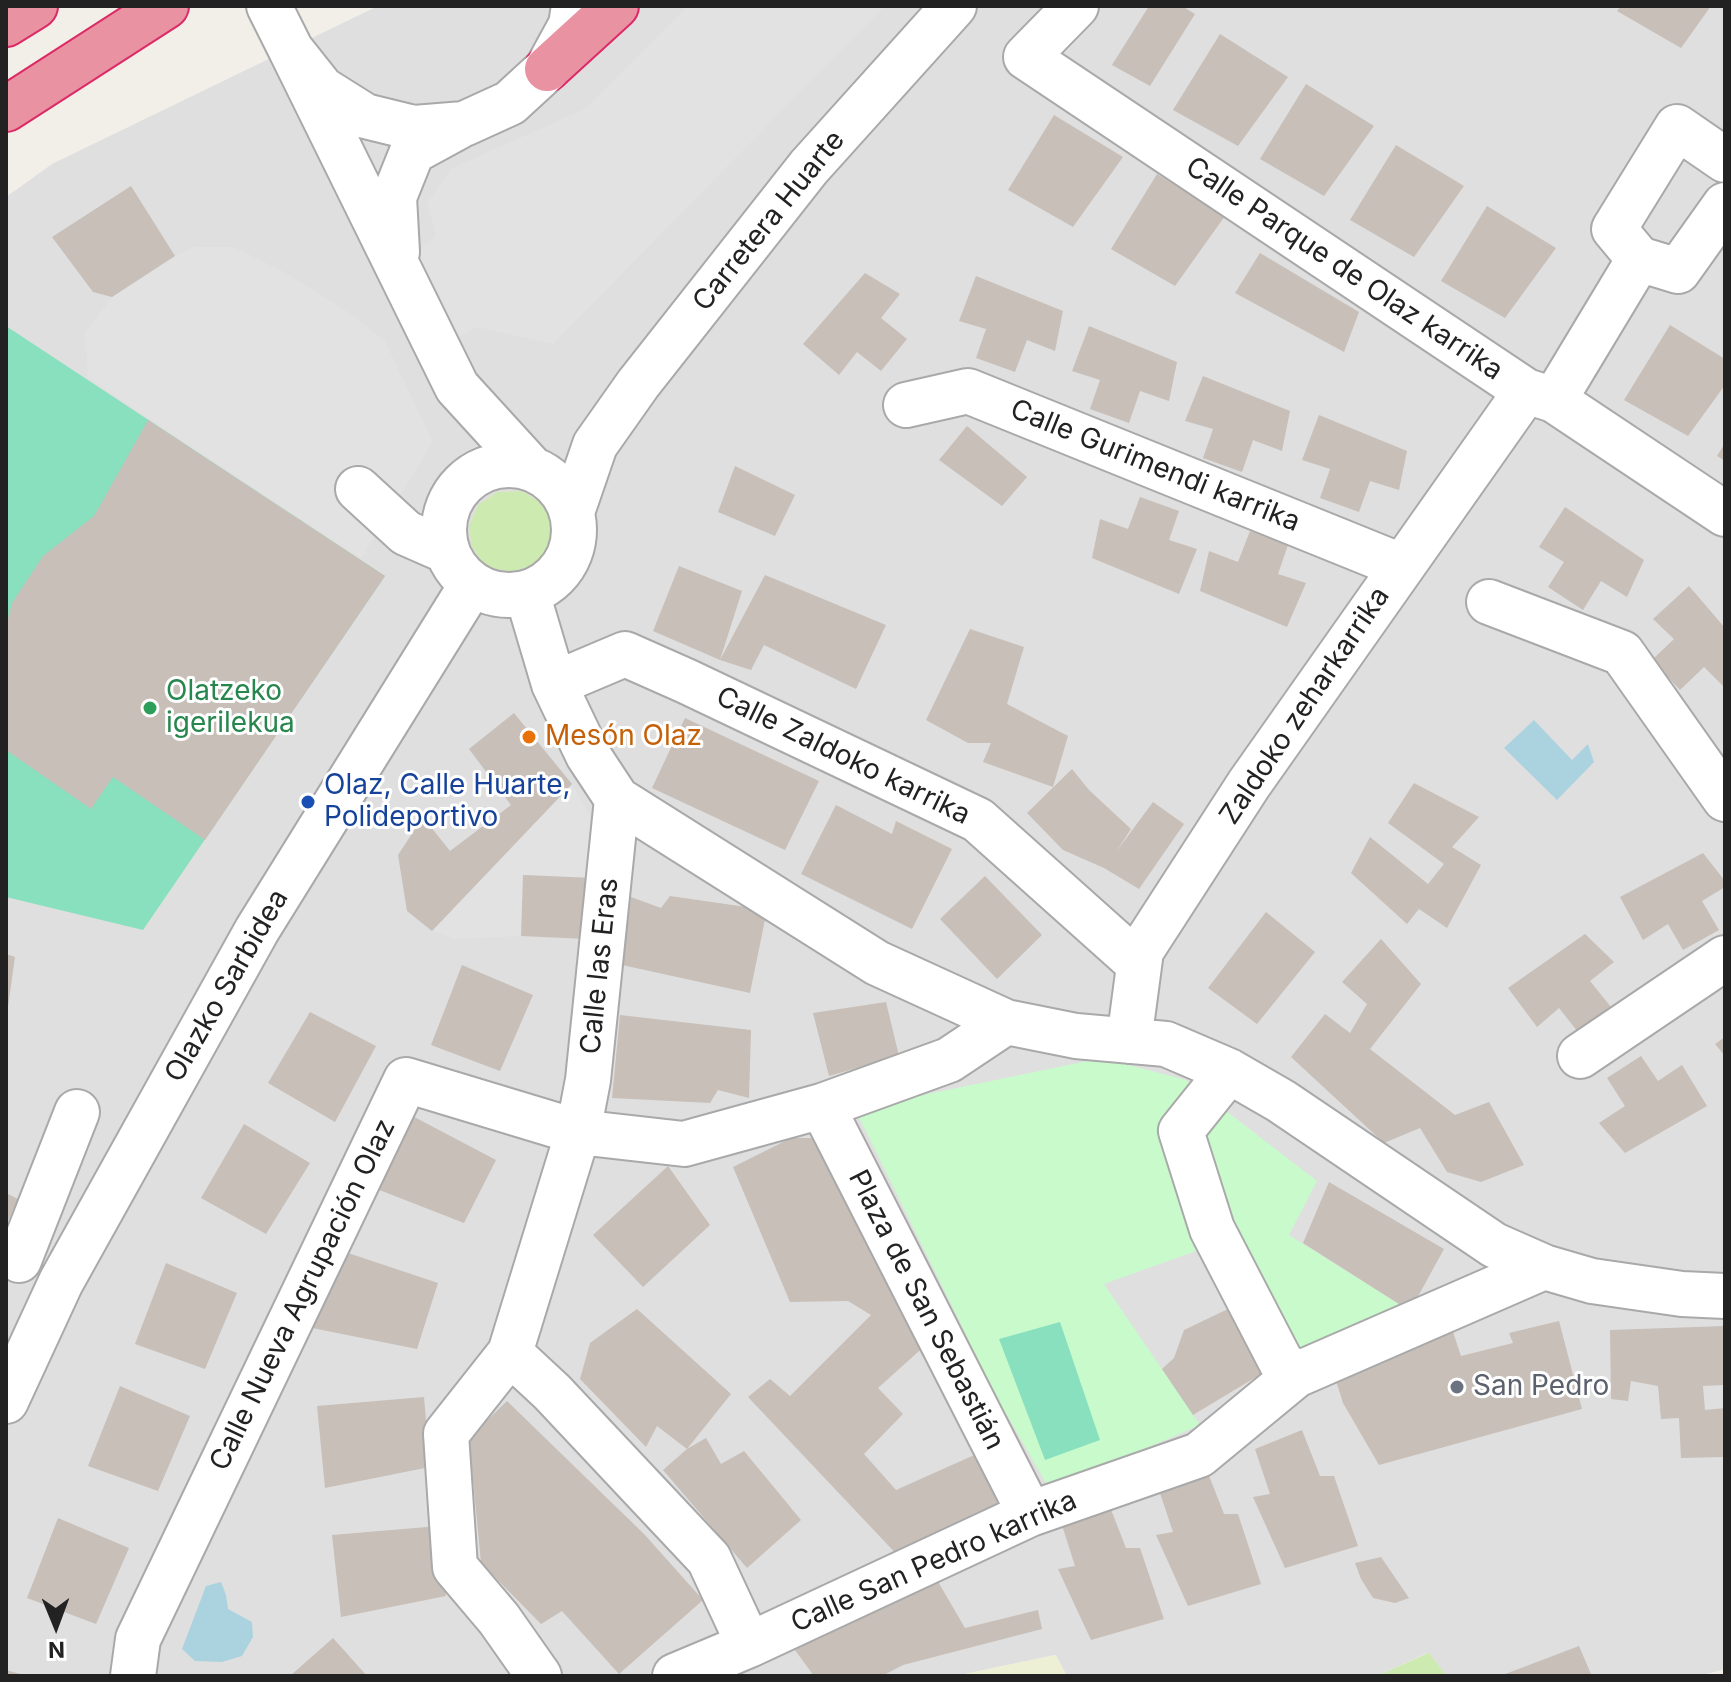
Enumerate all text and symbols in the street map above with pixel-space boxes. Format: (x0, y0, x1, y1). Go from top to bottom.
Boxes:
street label: Carretera Huarte (686, 124, 852, 318)
street label: Calle Parque de Olaz karrika (1179, 150, 1509, 388)
street label: Calle Gurimendi karrika (1005, 392, 1305, 540)
street label: Zaldoko zeharkarrika (1213, 581, 1397, 831)
place label: Olatzeko igerilekua (166, 675, 295, 741)
street label: Calle Zaldoko karrika (711, 680, 975, 832)
marker: Olatzeko igerilekua (141, 699, 159, 717)
place label: Mesón Olaz (545, 720, 702, 754)
marker: Mesón Olaz (520, 728, 538, 746)
place label: Olaz, Calle Huarte, Polideportivo (324, 769, 571, 835)
marker: Olaz, Calle Huarte, Polideportivo (299, 793, 317, 811)
street label: Calle las Eras (574, 876, 626, 1056)
street label: Olazko Sarbidea (158, 884, 296, 1088)
street label: Calle Nueva Agrupación Olaz (203, 1114, 403, 1476)
street label: Plaza de San Sebastián (841, 1165, 1011, 1455)
place label: San Pedro (1473, 1370, 1609, 1404)
marker: San Pedro (1448, 1378, 1466, 1396)
street label: Calle San Pedro karrika (786, 1484, 1082, 1640)
north arrow (16, 1586, 96, 1666)
text: N (48, 1637, 65, 1663)

